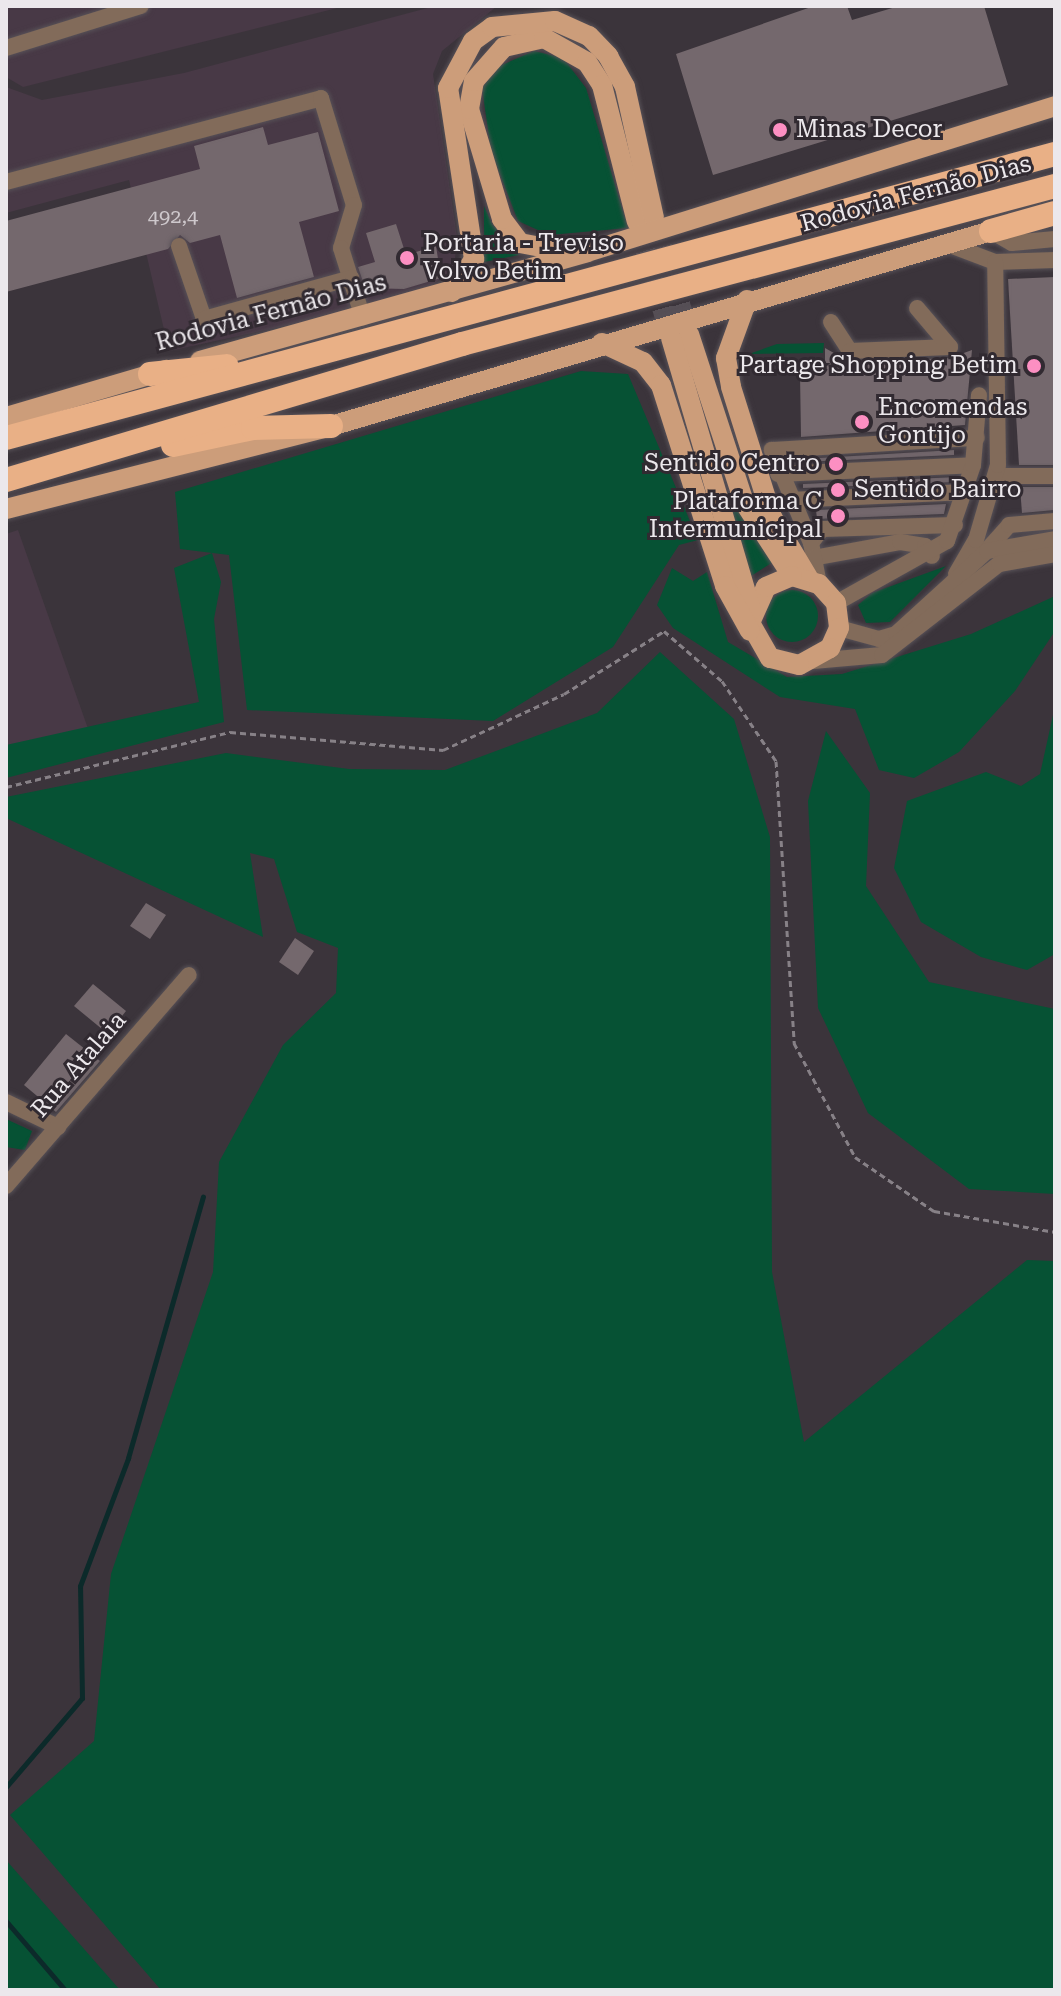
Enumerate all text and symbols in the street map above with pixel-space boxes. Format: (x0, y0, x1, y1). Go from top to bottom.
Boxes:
place label: Minas Decor (796, 116, 942, 144)
marker: Minas Decor (771, 121, 789, 139)
street label: Rodovia Fernão Dias (798, 149, 1034, 239)
house number: 492,4 (148, 204, 198, 228)
place label: Portaria - Treviso Volvo Betim (423, 230, 624, 286)
marker: Portaria - Treviso Volvo Betim (398, 249, 416, 267)
street label: Rodovia Fernão Dias (153, 268, 389, 358)
place label: Partage Shopping Betim (739, 352, 1018, 380)
marker: Partage Shopping Betim (1025, 357, 1043, 375)
place label: Encomendas Gontijo (878, 394, 1027, 450)
marker: Encomendas Gontijo (853, 413, 871, 431)
place label: Sentido Centro (644, 450, 820, 478)
marker: Sentido Centro (827, 455, 845, 473)
place label: Sentido Bairro (854, 476, 1022, 504)
marker: Sentido Bairro (829, 481, 847, 499)
place label: Plataforma C Intermunicipal (649, 488, 822, 544)
marker: Plataforma C Intermunicipal (829, 507, 847, 525)
street label: Rua Atalaia (26, 1007, 132, 1123)

